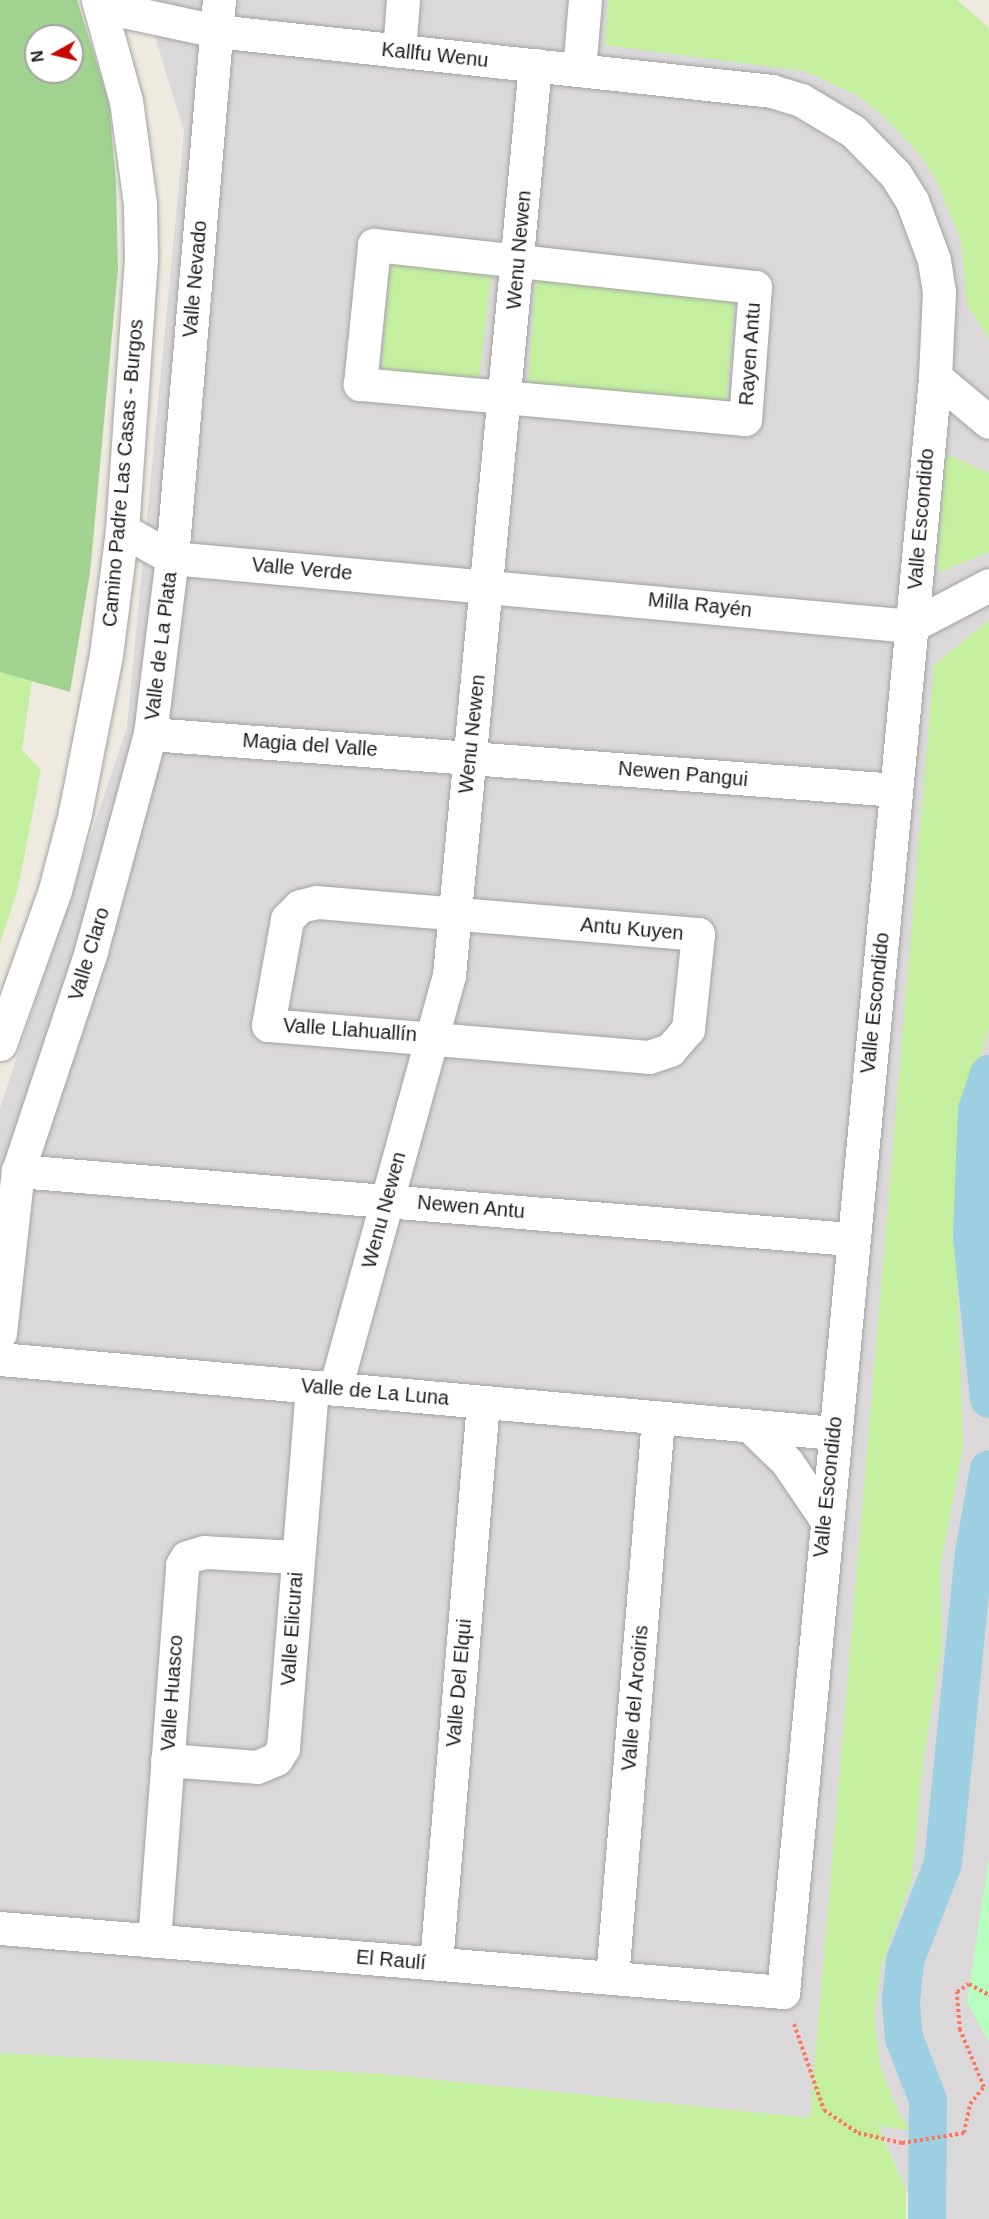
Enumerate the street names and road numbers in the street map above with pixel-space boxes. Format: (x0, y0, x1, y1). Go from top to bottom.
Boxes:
street label: Kallfu Wenu (380, 37, 490, 73)
street label: Wenu Newen (502, 189, 536, 311)
street label: Valle Nevado (178, 219, 212, 339)
street label: Rayen Antu (734, 301, 766, 407)
street label: Camino Padre Las Casas - Burgos (98, 318, 148, 628)
street label: Valle Escondido (903, 447, 939, 591)
street label: Valle Verde (251, 553, 353, 585)
street label: Valle de La Plata (140, 570, 182, 722)
street label: Milla Rayén (647, 588, 753, 622)
street label: Wenu Newen (454, 673, 490, 795)
street label: Magia del Valle (242, 728, 378, 762)
street label: Newen Pangui (617, 756, 749, 792)
street label: Valle Claro (63, 904, 115, 1004)
street label: Antu Kuyen (579, 913, 685, 945)
street label: Valle Escondido (856, 931, 894, 1075)
street label: Valle Llahuallín (282, 1013, 418, 1047)
street label: Wenu Newen (357, 1149, 411, 1271)
street label: Newen Antu (416, 1190, 526, 1224)
street label: Valle de La Luna (300, 1374, 450, 1410)
street label: Valle Escondido (809, 1415, 847, 1559)
street label: Valle Elicurai (276, 1571, 308, 1687)
street label: Valle Del Elqui (441, 1618, 477, 1748)
street label: Valle del Arcoiris (617, 1624, 653, 1772)
street label: Valle Huasco (156, 1634, 188, 1752)
street label: El Raulí (355, 1945, 427, 1975)

